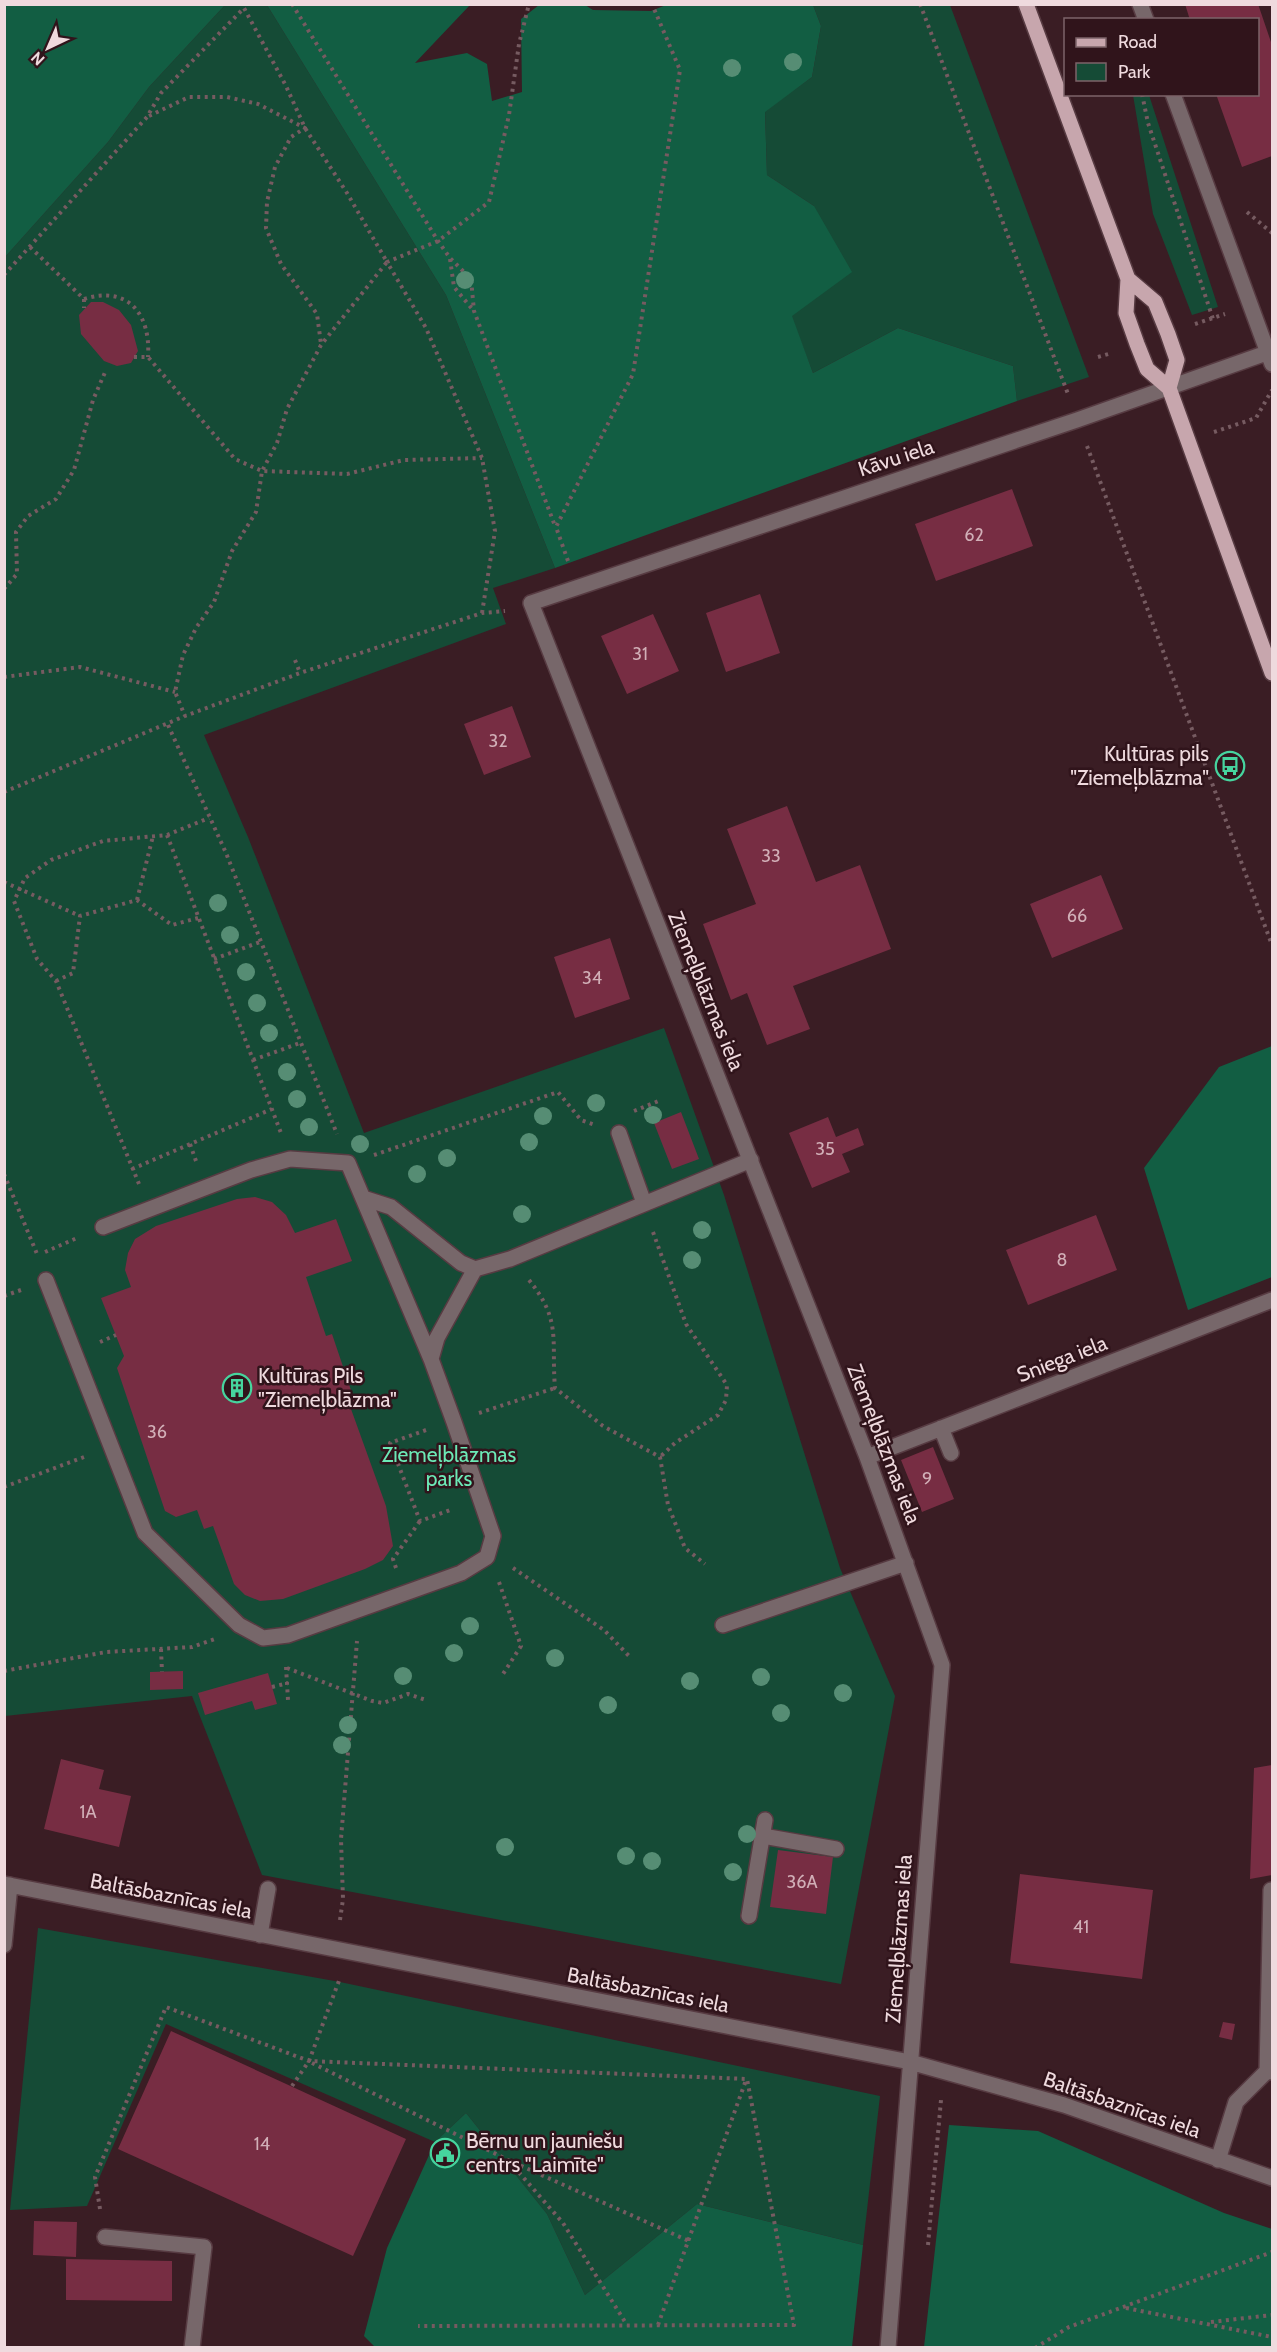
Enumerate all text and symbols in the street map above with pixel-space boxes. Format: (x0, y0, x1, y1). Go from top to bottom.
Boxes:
north arrow (18, 18, 78, 78)
legend (1064, 18, 1259, 96)
text: Road (1118, 31, 1157, 53)
text: N (27, 48, 49, 69)
text: Park (1118, 61, 1151, 83)
street label: Kāvu iela (855, 434, 937, 482)
house number: 62 (964, 524, 984, 546)
house number: 31 (632, 643, 648, 665)
house number: 32 (488, 730, 508, 752)
place label: Kultūras pils "Ziemeļblāzma" (1070, 741, 1209, 792)
bus stop icon: Kultūras pils "Ziemeļblāzma" (1214, 750, 1246, 782)
house number: 33 (761, 845, 781, 867)
house number: 66 (1067, 905, 1087, 927)
street label: Ziemeļblāzmas iela (661, 908, 750, 1075)
house number: 34 (582, 967, 602, 989)
house number: 35 (815, 1138, 835, 1160)
house number: 8 (1057, 1249, 1067, 1271)
street label: Sniega iela (1013, 1330, 1110, 1387)
street label: Ziemeļblāzmas iela (841, 1360, 927, 1528)
place label: Kultūras Pils "Ziemeļblāzma" (258, 1363, 397, 1414)
building icon: Kultūras Pils "Ziemeļblāzma" (221, 1372, 253, 1404)
house number: 36 (147, 1421, 167, 1443)
park label: Ziemeļblāzmas parks (382, 1442, 517, 1491)
house number: 9 (922, 1468, 932, 1490)
house number: 1A (80, 1801, 96, 1823)
street label: Ziemeļblāzmas iela (880, 1854, 919, 2025)
street label: Baltāsbaznīcas iela (88, 1868, 254, 1923)
house number: 36A (786, 1871, 818, 1893)
house number: 41 (1073, 1916, 1089, 1938)
street label: Baltāsbaznīcas iela (565, 1962, 731, 2017)
street label: Baltāsbaznīcas iela (1040, 2066, 1204, 2143)
place label: Bērnu un jauniešu centrs "Laimīte" (466, 2128, 623, 2177)
house number: 14 (254, 2133, 270, 2155)
public building icon: Bērnu un jauniešu centrs "Laimīte" (429, 2137, 461, 2169)

